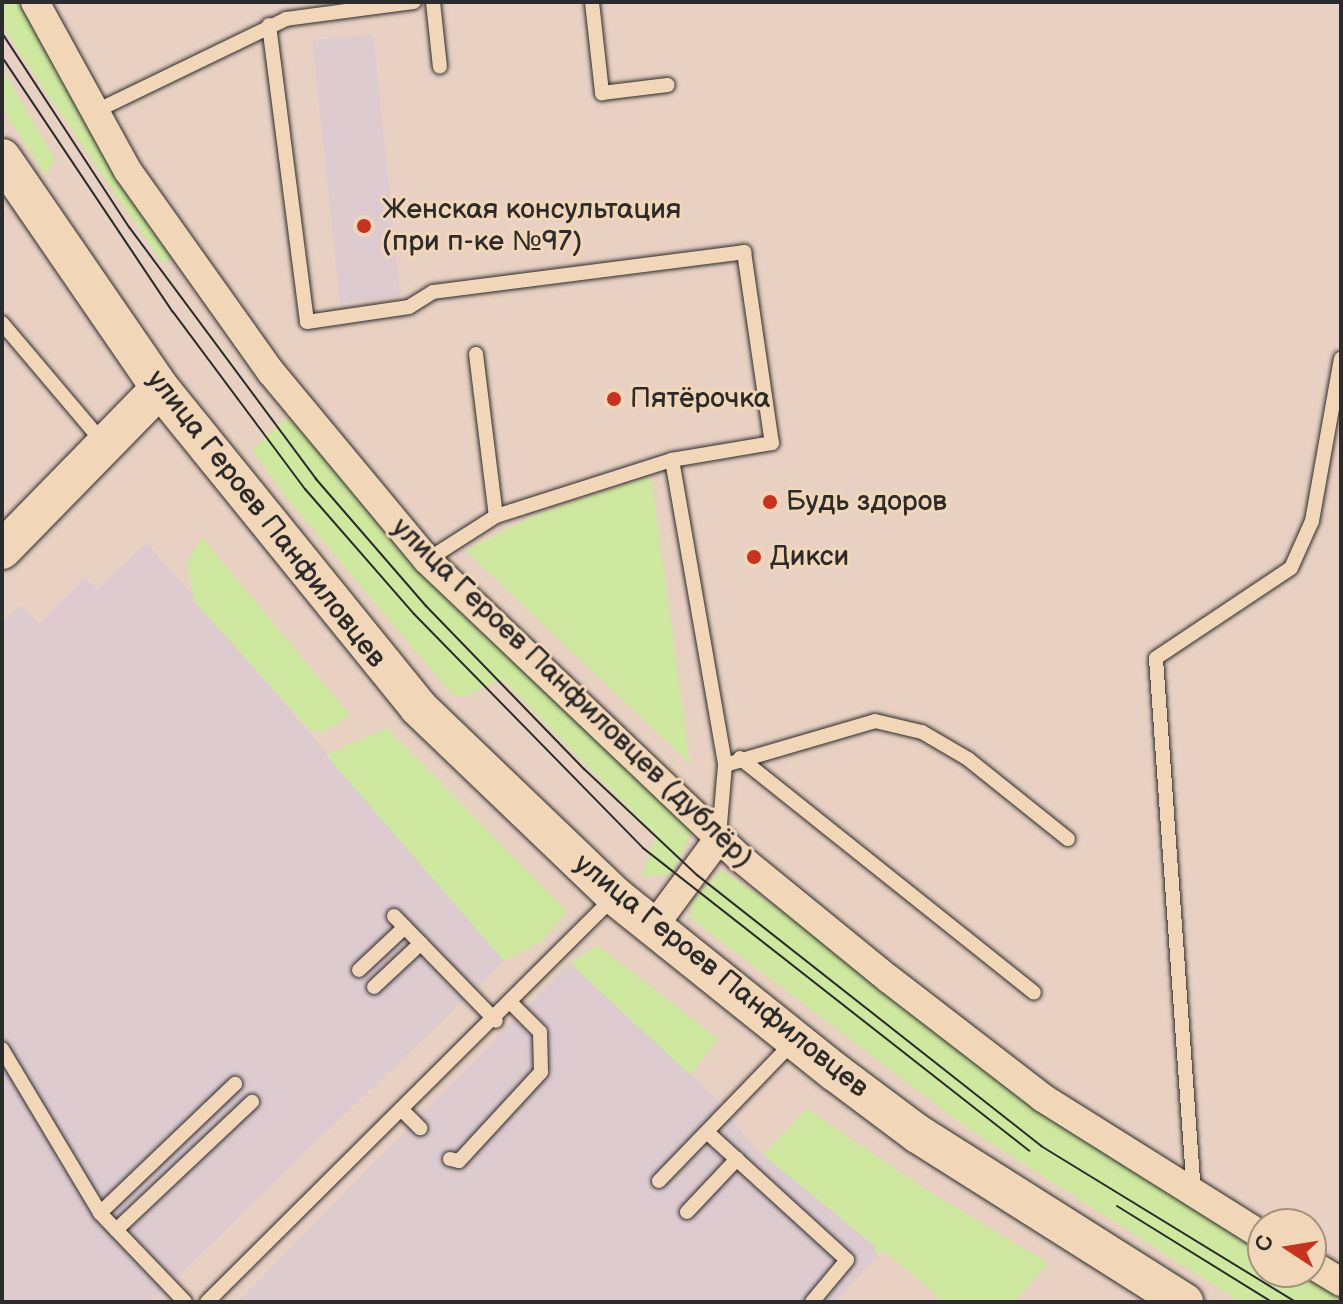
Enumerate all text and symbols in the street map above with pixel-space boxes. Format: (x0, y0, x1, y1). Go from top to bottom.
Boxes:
place label: Женская консультация (при п-ке №97) (382, 193, 681, 259)
marker: Женская консультация (при п-ке №97) (353, 215, 375, 237)
street label: улица Героев Панфиловцев (139, 363, 393, 675)
place label: Пятёрочка (630, 382, 770, 416)
marker: Пятёрочка (605, 390, 623, 408)
place label: Будь здоров (786, 485, 947, 519)
marker: Будь здоров (761, 493, 779, 511)
street label: улица Героев Панфиловцев (дублёр) (384, 511, 760, 875)
place label: Дикси (770, 540, 849, 574)
marker: Дикси (745, 548, 763, 566)
street label: улица Героев Панфиловцев (567, 847, 875, 1105)
north arrow (1247, 1208, 1327, 1288)
text: С (1250, 1233, 1280, 1254)

